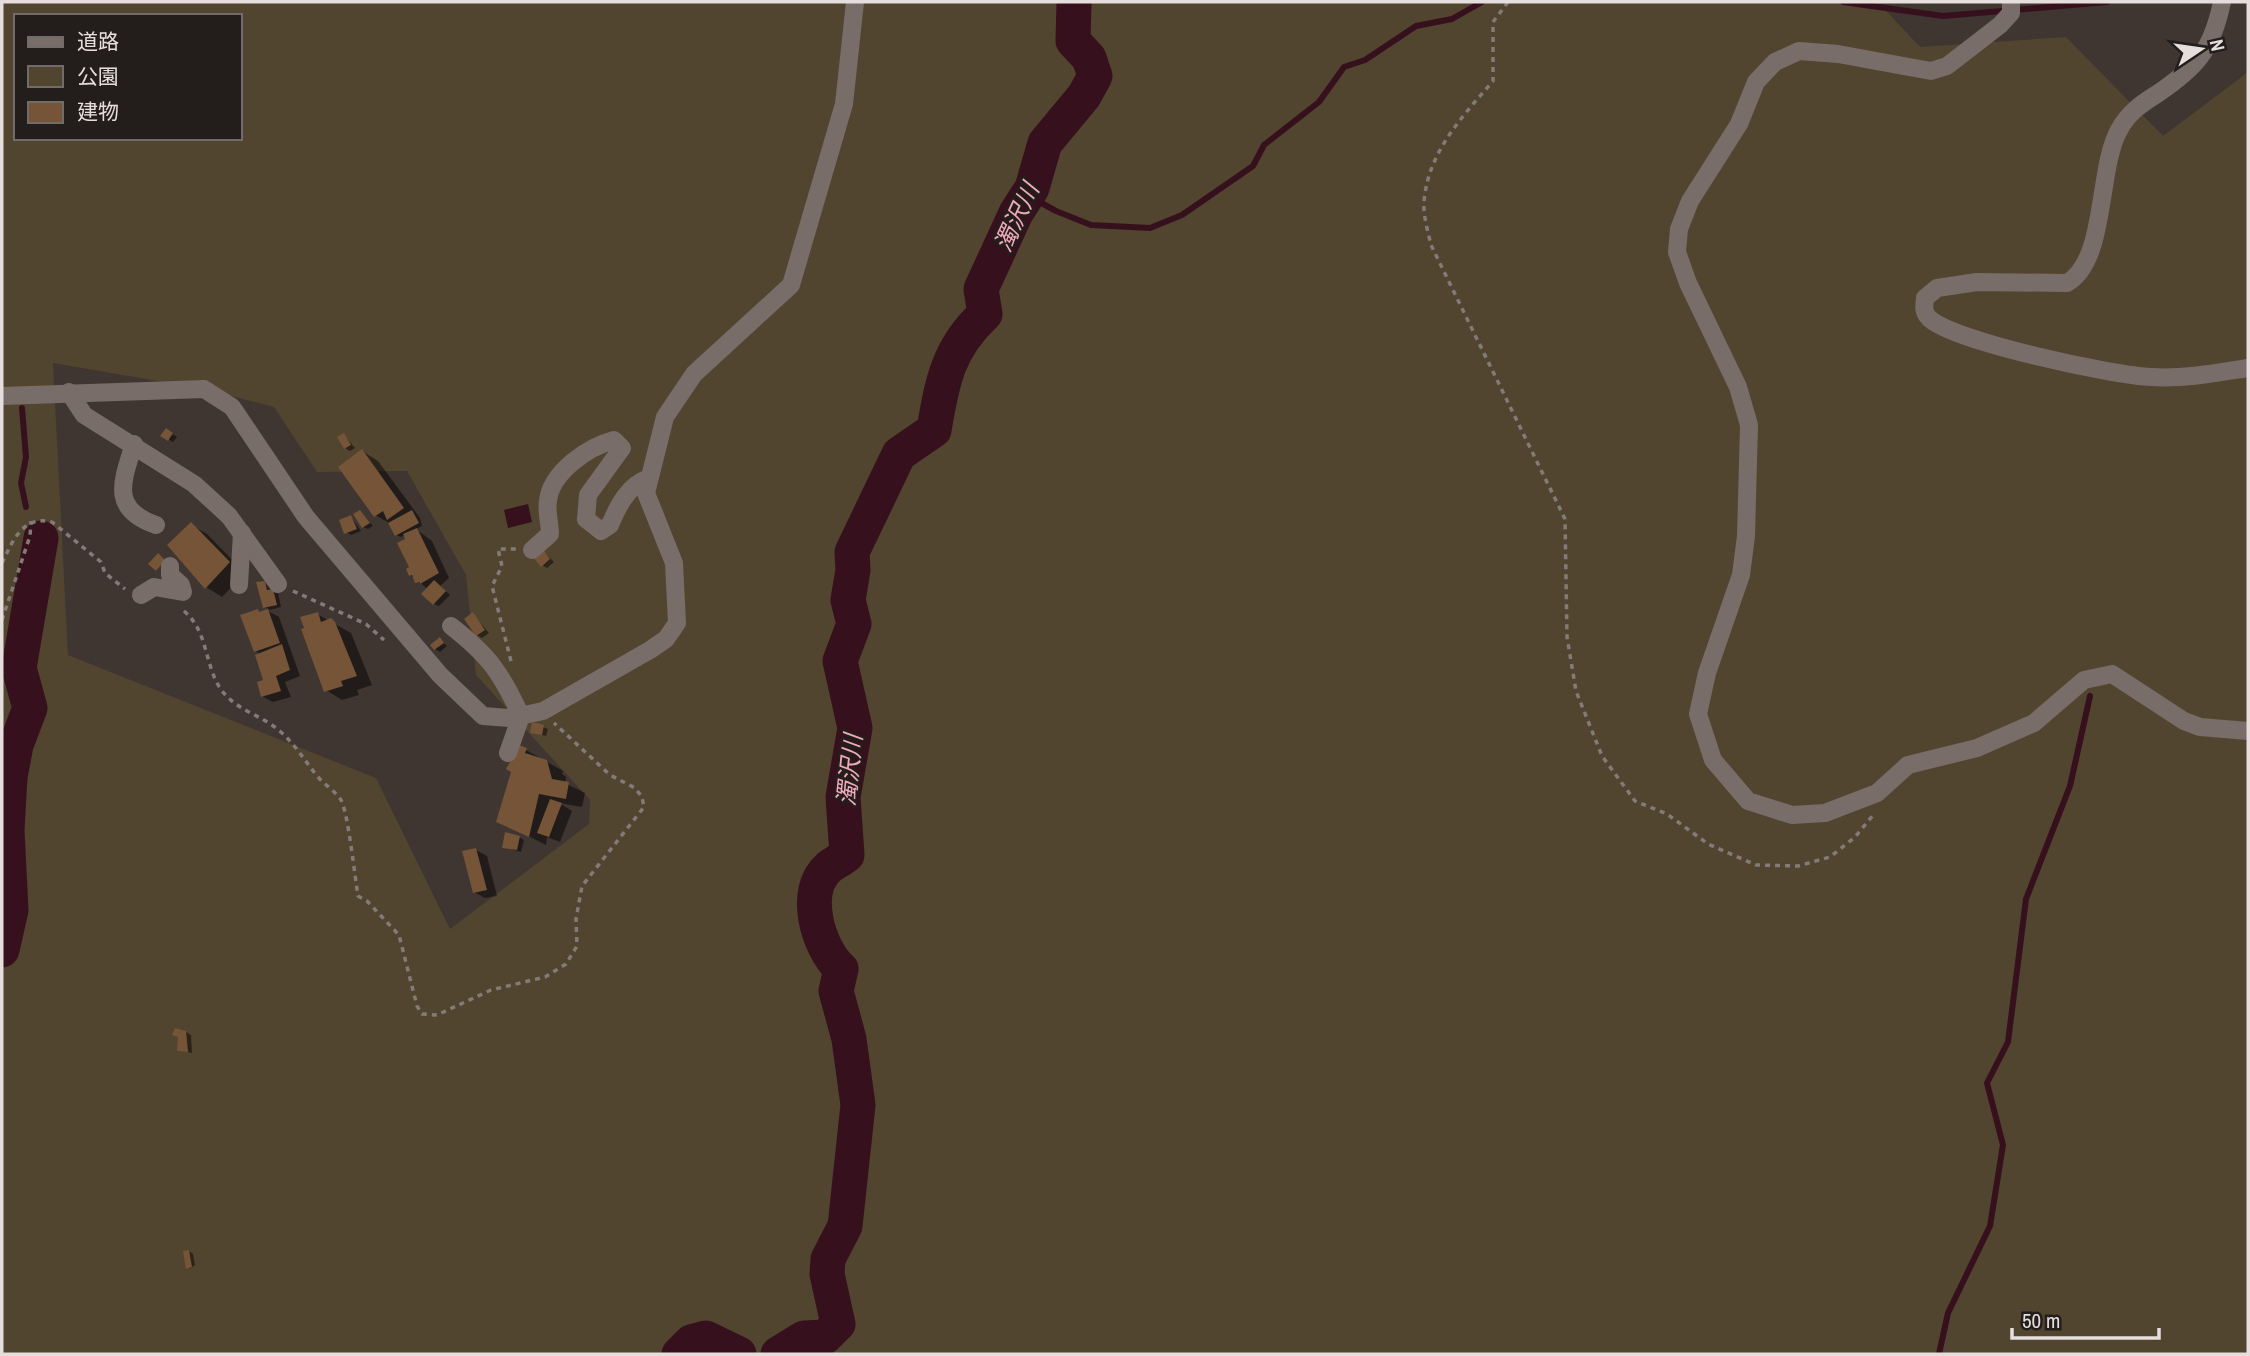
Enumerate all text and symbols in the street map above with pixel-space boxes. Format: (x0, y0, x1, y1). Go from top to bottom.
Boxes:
legend (14, 14, 242, 140)
north arrow (2166, 14, 2236, 84)
text: 道路 (77, 27, 119, 56)
text: N (2204, 37, 2231, 54)
text: 公園 (77, 62, 119, 91)
text: 建物 (77, 97, 119, 126)
water label: 濁沢川 (986, 175, 1047, 256)
water label: 濁沢川 (829, 730, 869, 807)
scale bar (2012, 1296, 2159, 1340)
text: 50 m (2022, 1306, 2060, 1335)

